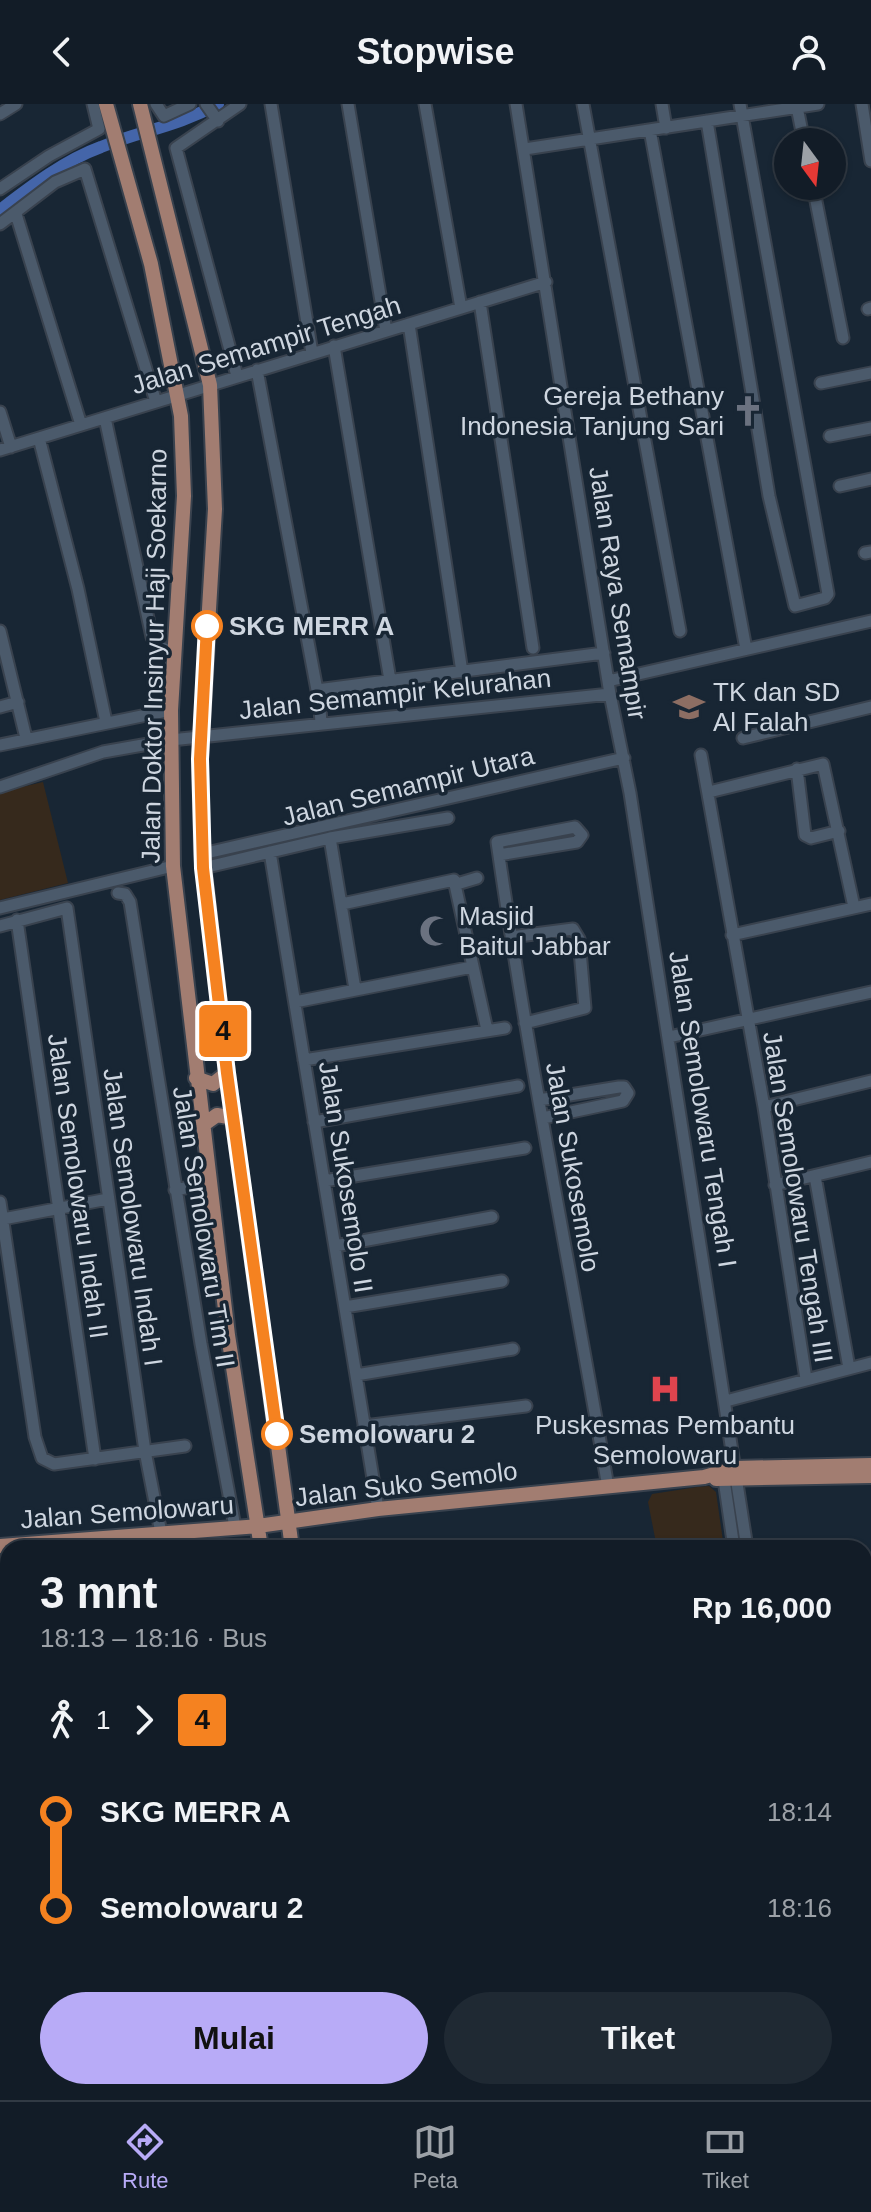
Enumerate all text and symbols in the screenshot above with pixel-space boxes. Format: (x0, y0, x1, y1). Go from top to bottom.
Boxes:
icon: back (40, 30, 84, 74)
icon: person (787, 30, 831, 74)
text: Stopwise (356, 31, 515, 72)
north arrow (774, 128, 846, 200)
map controls (774, 128, 846, 200)
street label: Jalan Semampir Tengah (128, 290, 404, 400)
place label: Gereja Bethany Indonesia Tanjung Sari (460, 381, 724, 441)
church icon: Gereja Bethany Indonesia Tanjung Sari (731, 394, 765, 428)
street label: Jalan Doktor Insinyur Haji Soekarno (135, 448, 173, 864)
street label: Jalan Raya Semampir (583, 464, 653, 722)
marker: SKG MERR A (192, 611, 222, 641)
place label: SKG MERR A (229, 611, 394, 641)
street label: Jalan Semampir Kelurahan (237, 663, 553, 725)
place label: TK dan SD Al Falah (713, 677, 840, 737)
school or university icon: TK dan SD Al Falah (672, 690, 706, 724)
street label: Jalan Semampir Utara (279, 740, 538, 832)
place label: Masjid Baitul Jabbar (459, 901, 611, 961)
mosque icon: Masjid Baitul Jabbar (418, 914, 452, 948)
street label: Jalan Semolowaru Tengah I (663, 948, 743, 1270)
line badge: 4 (197, 1005, 249, 1057)
text: 4 (215, 1015, 231, 1046)
street label: Jalan Semolowaru Tengah III (757, 1029, 839, 1365)
street label: Jalan Semolowaru Indah II (42, 1031, 114, 1341)
street label: Jalan Sukosemolo II (313, 1059, 379, 1295)
street label: Jalan Sukosemolo (540, 1060, 606, 1274)
street label: Jalan Semolowaru Indah I (97, 1066, 169, 1368)
street label: Jalan Semolowaru Tim II (167, 1084, 241, 1370)
hospital icon: Puskesmas Pembantu Semolowaru (648, 1372, 682, 1406)
place label: Puskesmas Pembantu Semolowaru (535, 1410, 795, 1470)
marker: Semolowaru 2 (262, 1419, 292, 1449)
place label: Semolowaru 2 (299, 1419, 475, 1449)
street label: Jalan Suko Semolo (293, 1455, 519, 1513)
street label: Jalan Semolowaru (19, 1490, 235, 1534)
text: 3 mnt (40, 1568, 157, 1617)
text: Rp 16,000 (692, 1591, 832, 1624)
text: 18:13 – 18:16 · Bus (40, 1623, 267, 1653)
icon: walk (40, 1698, 84, 1742)
icon: forward (122, 1698, 166, 1742)
text: 4 (194, 1704, 210, 1735)
text: 1 (96, 1705, 110, 1735)
text: SKG MERR A (100, 1795, 291, 1828)
text: 18:14 (767, 1797, 832, 1827)
text: Semolowaru 2 (100, 1891, 303, 1924)
text: 18:16 (767, 1893, 832, 1923)
button: Mulai (40, 1992, 428, 2084)
button: Tiket (444, 1992, 832, 2084)
tab: Rute (122, 2120, 169, 2194)
tab: Peta (413, 2120, 458, 2194)
tab: Tiket (702, 2120, 749, 2194)

